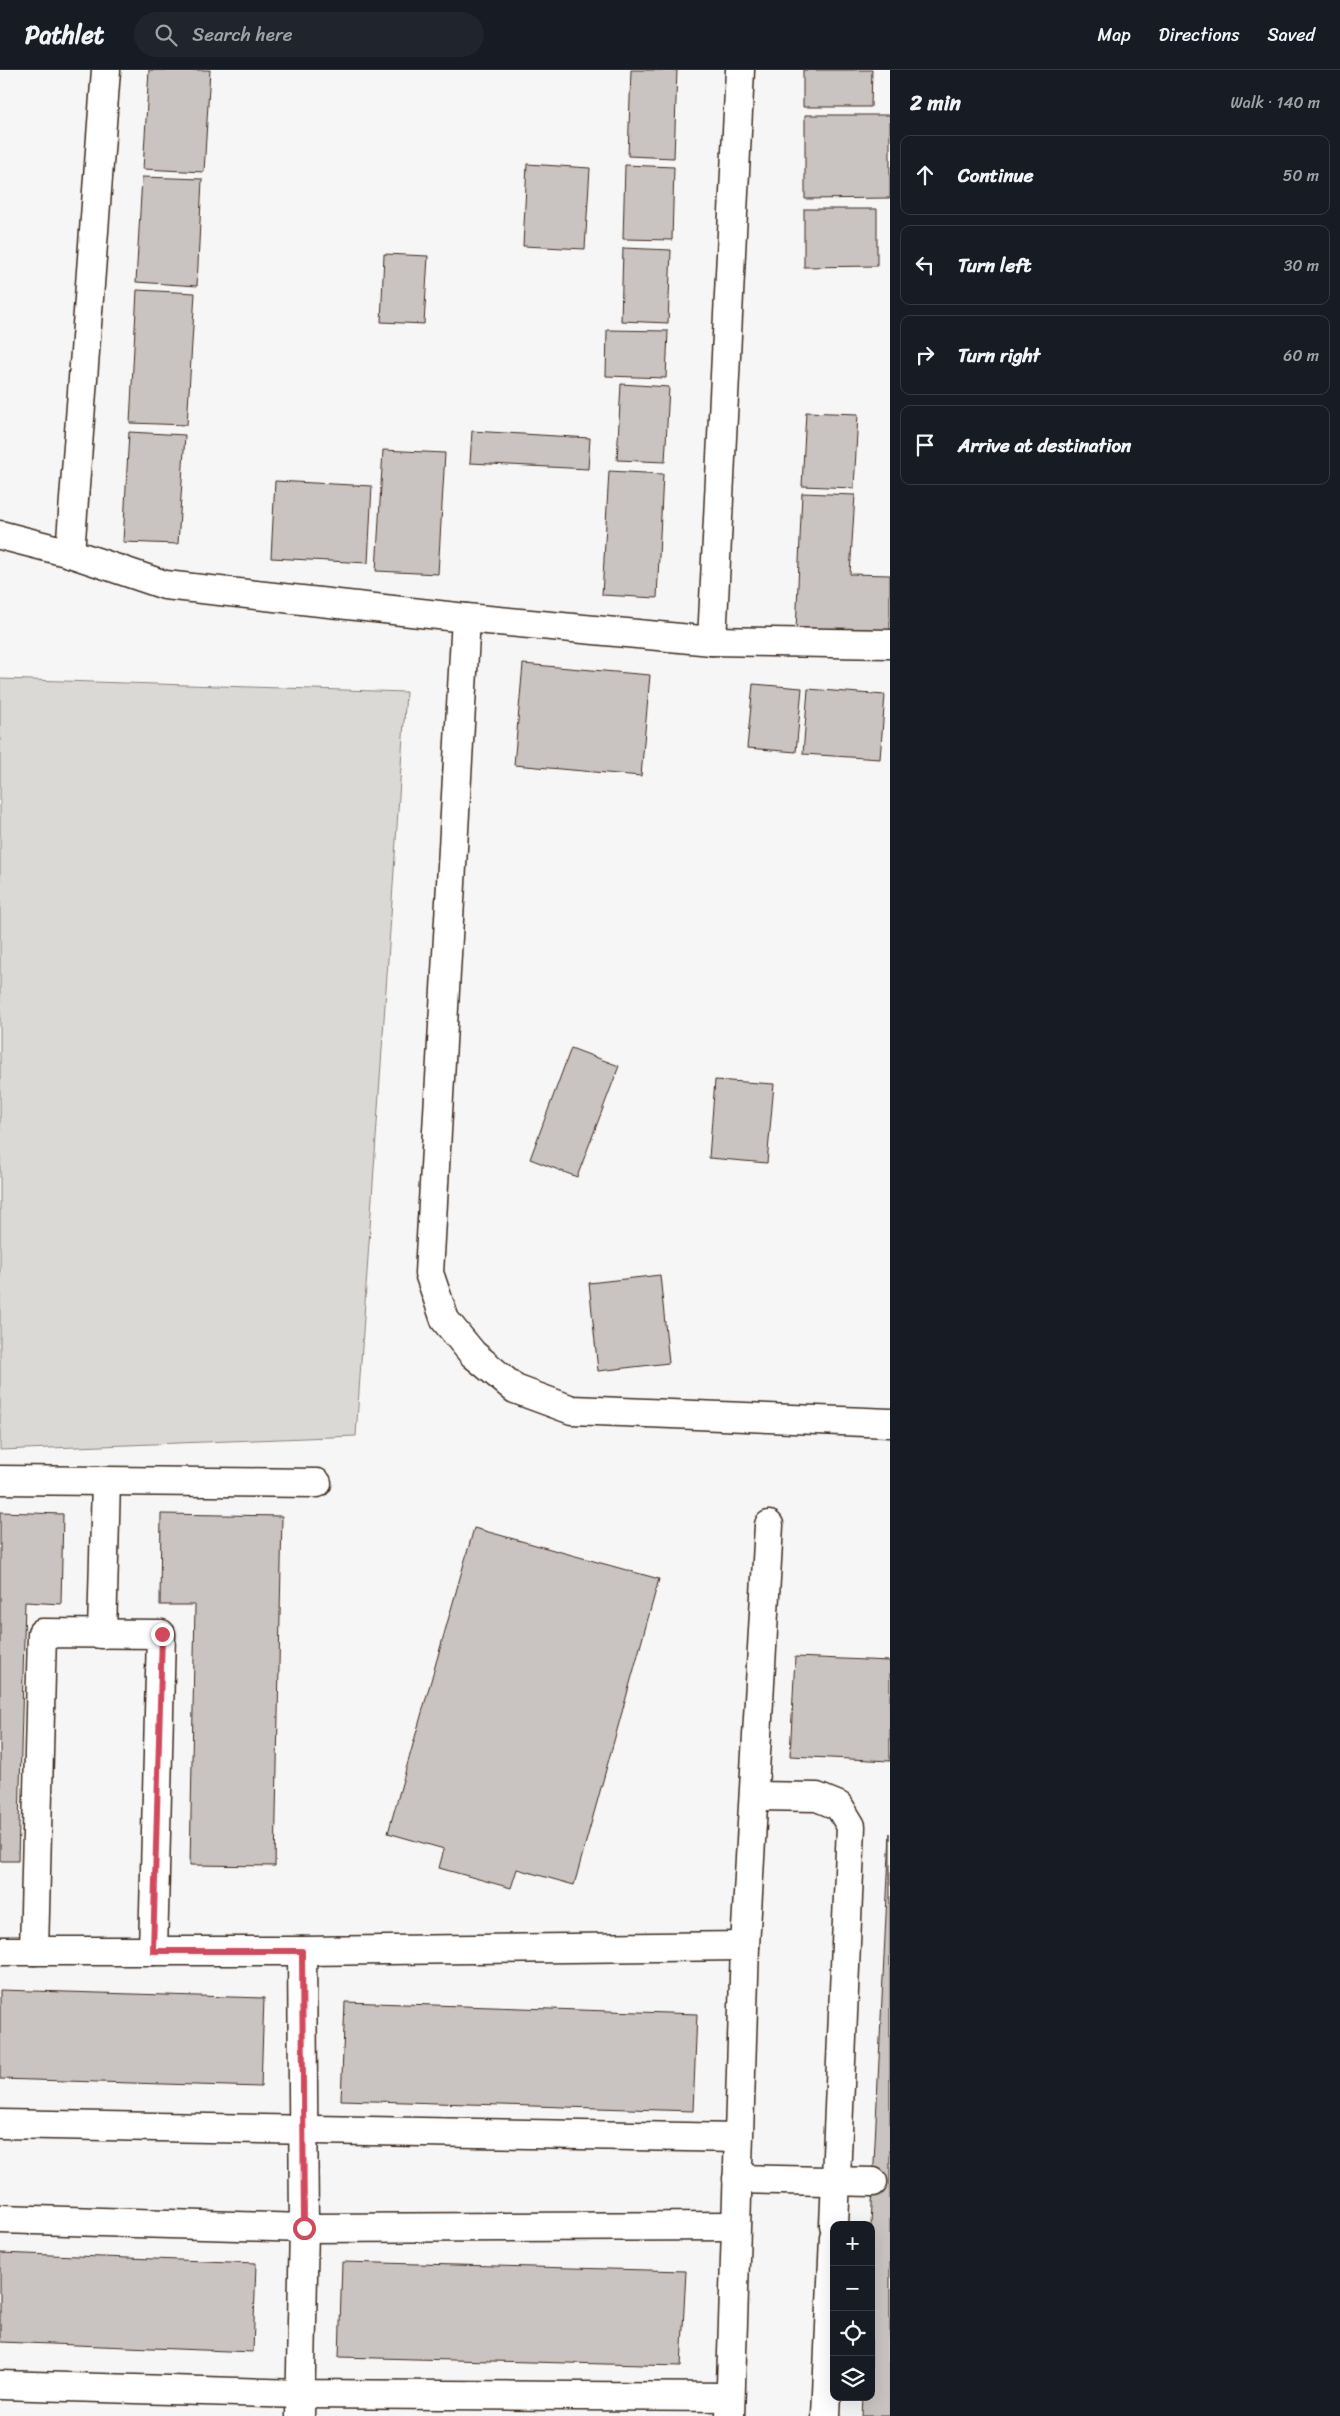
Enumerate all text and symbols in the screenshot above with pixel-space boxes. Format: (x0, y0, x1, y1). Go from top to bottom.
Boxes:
search box (134, 12, 484, 57)
text: Pathlet (25, 14, 104, 56)
text: Search here (192, 18, 292, 51)
text: Map (1098, 19, 1131, 51)
text: Directions (1159, 19, 1240, 51)
text: Saved (1268, 19, 1315, 51)
icon: search (152, 21, 180, 49)
text: 2 min (910, 84, 961, 122)
text: Walk · 140 m (1231, 88, 1320, 117)
text: Continue (958, 159, 1034, 192)
icon: ahead (911, 161, 939, 189)
text: 50 m (1283, 161, 1319, 190)
text: Turn left (958, 249, 1031, 282)
icon: left (911, 251, 939, 279)
text: 30 m (1284, 251, 1319, 280)
text: Turn right (958, 339, 1040, 372)
icon: right (911, 341, 939, 369)
text: 60 m (1283, 341, 1319, 370)
text: Arrive at destination (958, 429, 1131, 462)
icon: arrive (911, 431, 939, 459)
route end (151, 1623, 174, 1646)
route start (293, 2217, 316, 2240)
map controls (830, 2221, 875, 2401)
button: + (830, 2221, 875, 2266)
button: − (830, 2266, 875, 2311)
button: locate (830, 2311, 875, 2356)
button: layers (830, 2356, 875, 2401)

